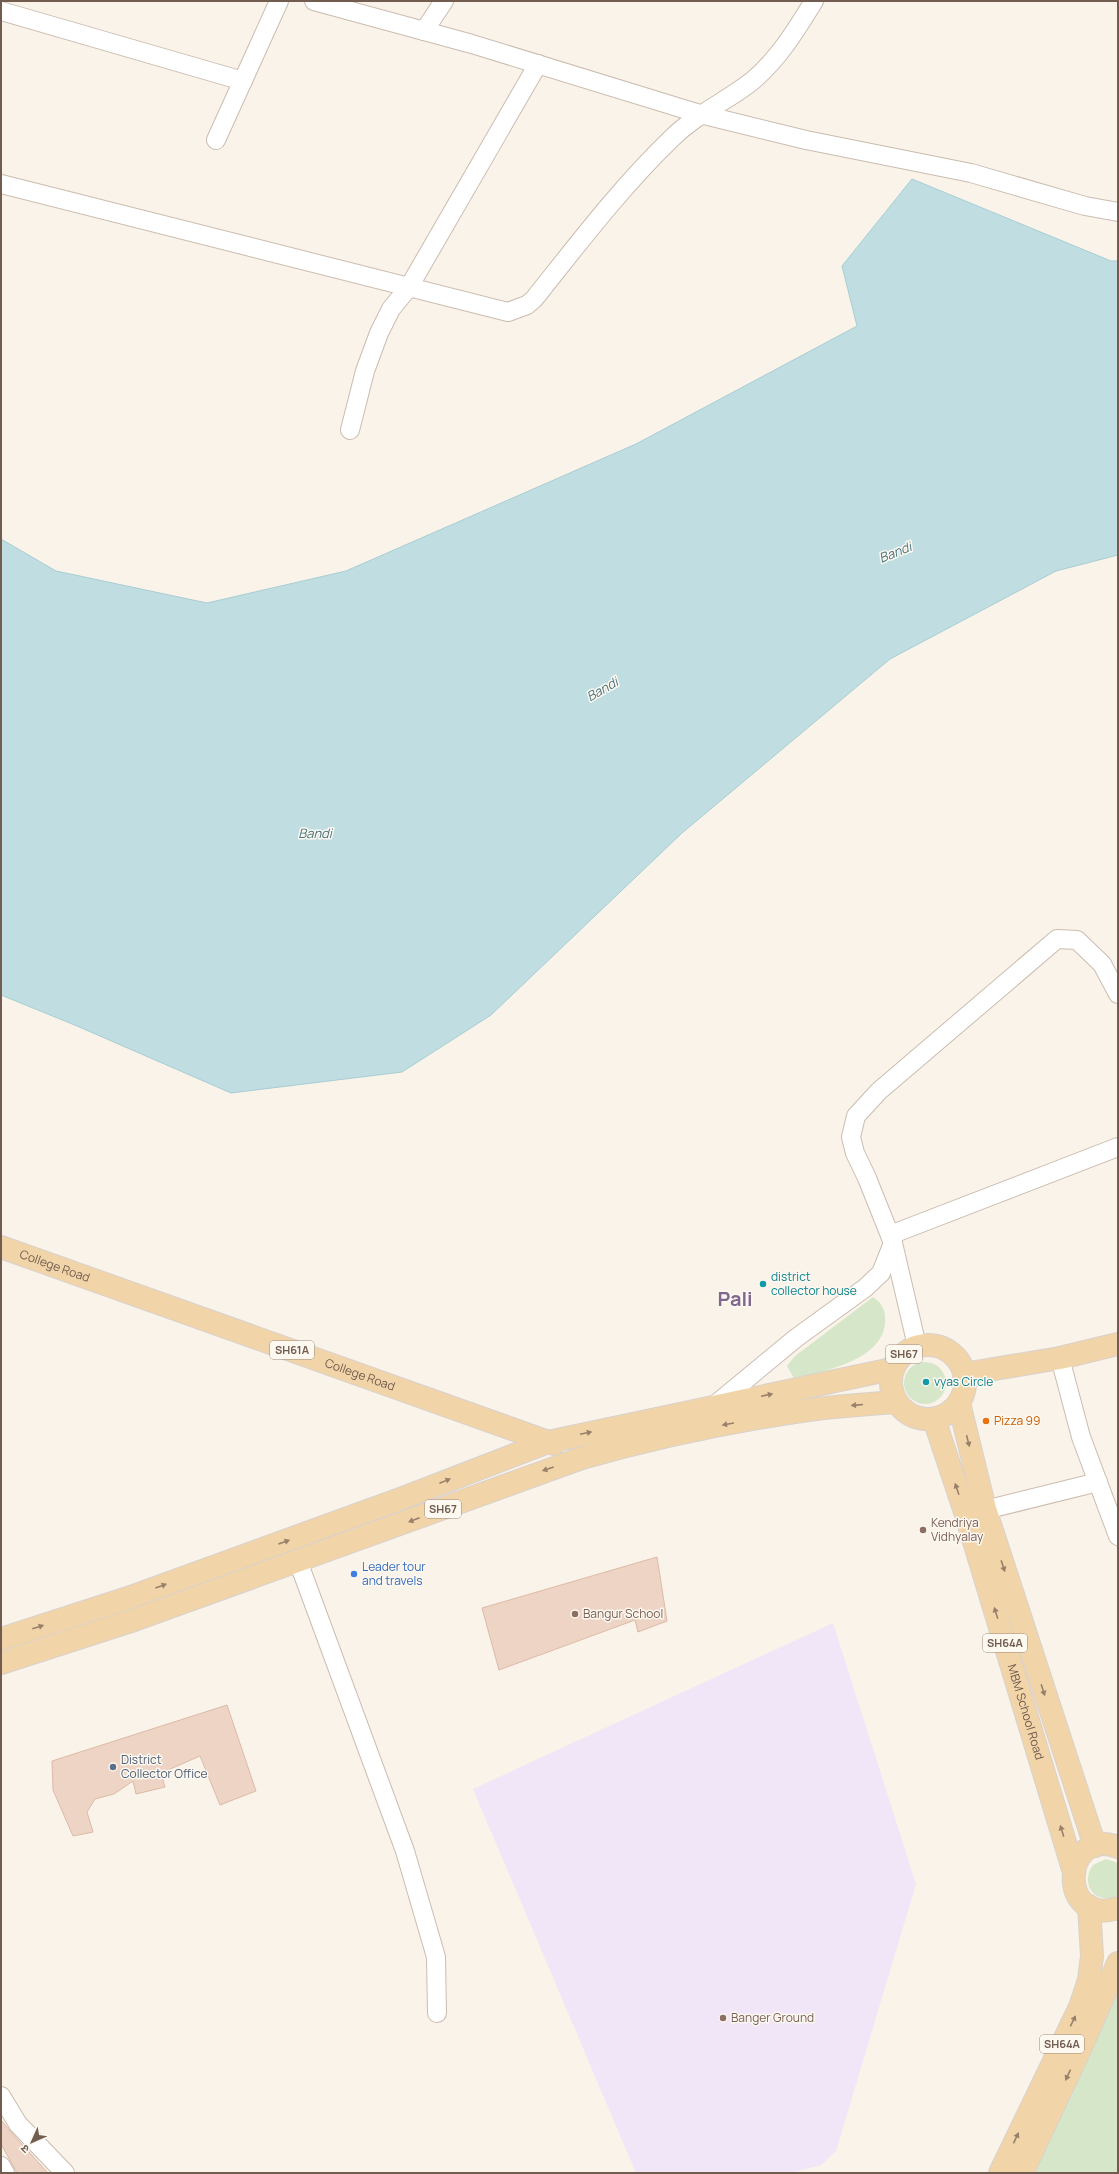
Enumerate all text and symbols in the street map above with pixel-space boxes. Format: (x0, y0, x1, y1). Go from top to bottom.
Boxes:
water label: Bandi (876, 537, 916, 567)
water label: Bandi (583, 672, 623, 705)
water label: Bandi (298, 824, 334, 842)
street label: College Road (17, 1245, 92, 1286)
place label: district collector house (771, 1268, 857, 1299)
marker: district collector house (758, 1279, 768, 1289)
district label: Pali (717, 1285, 753, 1312)
road number: SH61A (270, 1341, 314, 1359)
road number: SH67 (886, 1345, 922, 1363)
street label: College Road (323, 1354, 397, 1395)
place label: vyas Circle (934, 1373, 993, 1390)
marker: vyas Circle (921, 1377, 931, 1387)
one-way arrow (761, 1391, 773, 1397)
one-way arrow (851, 1402, 863, 1409)
place label: Pizza 99 (994, 1412, 1040, 1429)
marker: Pizza 99 (981, 1416, 991, 1426)
one-way arrow (722, 1421, 735, 1427)
one-way arrow (580, 1430, 592, 1436)
one-way arrow (965, 1435, 971, 1447)
one-way arrow (542, 1466, 554, 1472)
one-way arrow (439, 1478, 451, 1484)
one-way arrow (954, 1483, 960, 1495)
road number: SH67 (425, 1500, 461, 1518)
place label: Kendriya Vidhyalay (931, 1514, 984, 1545)
one-way arrow (407, 1518, 419, 1524)
marker: Kendriya Vidhyalay (918, 1525, 928, 1535)
one-way arrow (278, 1538, 290, 1544)
place label: Leader tour and travels (362, 1558, 426, 1589)
one-way arrow (1000, 1561, 1006, 1573)
marker: Leader tour and travels (349, 1569, 359, 1579)
one-way arrow (156, 1583, 168, 1589)
place label: Bangur School (583, 1605, 663, 1622)
one-way arrow (993, 1607, 999, 1619)
marker: Bangur School (570, 1609, 580, 1619)
one-way arrow (32, 1624, 44, 1630)
road number: SH64A (983, 1634, 1027, 1652)
street label: MBM School Road (1004, 1662, 1048, 1762)
one-way arrow (1040, 1684, 1046, 1696)
place label: District Collector Office (121, 1751, 207, 1782)
marker: District Collector Office (108, 1762, 118, 1772)
one-way arrow (1059, 1825, 1065, 1837)
place label: Banger Ground (731, 2009, 814, 2026)
marker: Banger Ground (718, 2013, 728, 2023)
one-way arrow (1070, 2015, 1076, 2026)
road number: SH64A (1040, 2035, 1084, 2053)
one-way arrow (1065, 2070, 1071, 2081)
north arrow (12, 2122, 52, 2162)
one-way arrow (1013, 2132, 1019, 2143)
text: उ (17, 2141, 32, 2157)

